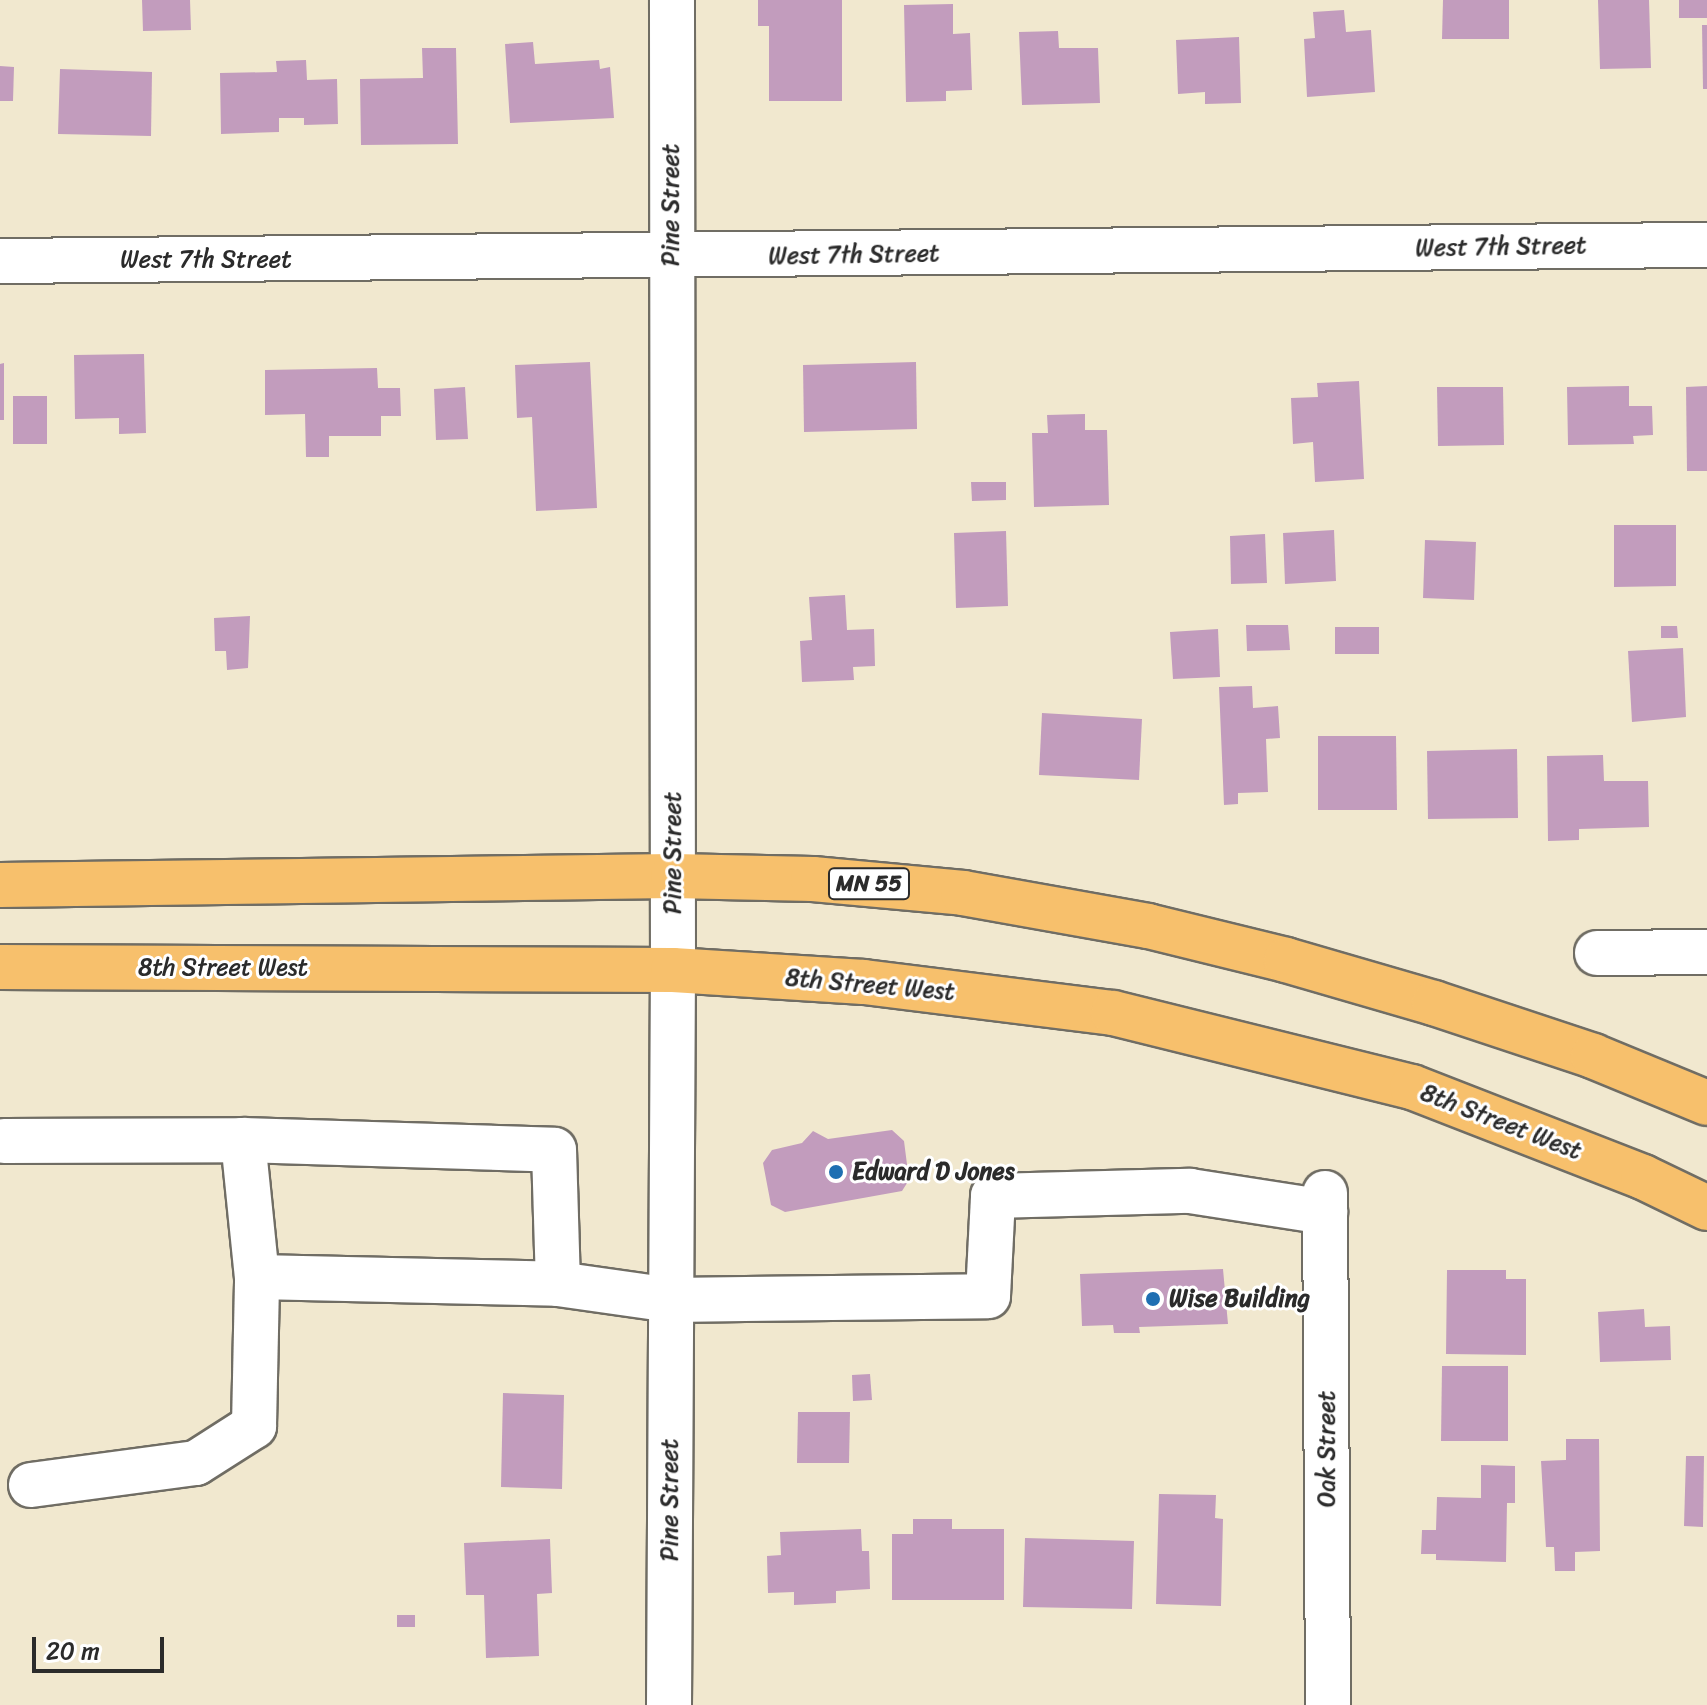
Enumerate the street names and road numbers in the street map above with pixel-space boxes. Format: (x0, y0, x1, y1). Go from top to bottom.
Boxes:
street label: Pine Street (657, 144, 685, 266)
street label: West 7th Street (1415, 231, 1587, 263)
street label: West 7th Street (768, 239, 940, 271)
street label: West 7th Street (120, 246, 292, 274)
street label: Pine Street (659, 792, 687, 914)
road number: MN 55 (827, 866, 911, 902)
street label: 8th Street West (137, 954, 309, 982)
street label: 8th Street West (783, 963, 957, 1007)
street label: 8th Street West (1415, 1078, 1587, 1166)
street label: Oak Street (1313, 1391, 1341, 1507)
street label: Pine Street (656, 1439, 684, 1561)

